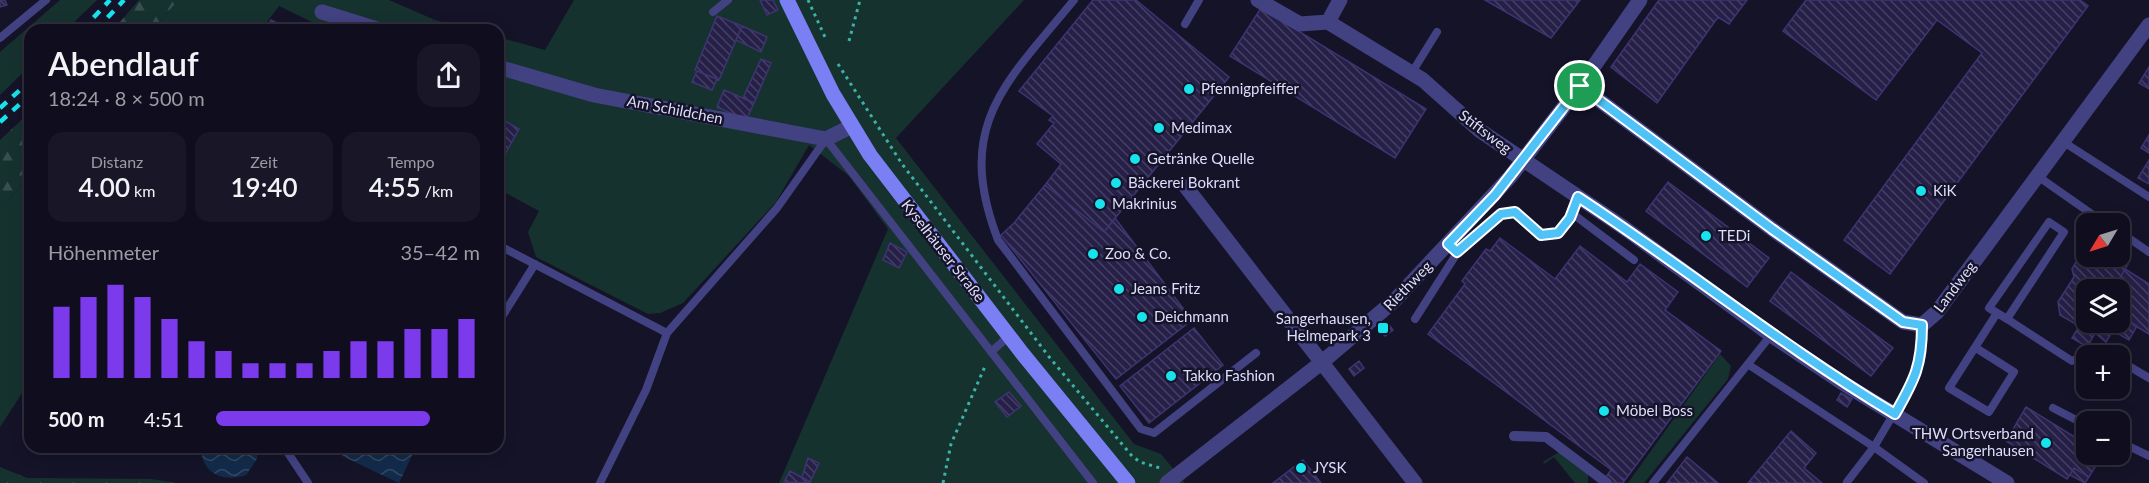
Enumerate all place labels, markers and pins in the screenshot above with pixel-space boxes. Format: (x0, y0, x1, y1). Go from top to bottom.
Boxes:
pin (1554, 60, 1605, 111)
place label: Pfennigpfeiffer (1201, 79, 1300, 97)
marker: Pfennigpfeiffer (1182, 82, 1196, 96)
place label: Medimax (1171, 118, 1232, 136)
marker: Medimax (1152, 121, 1166, 135)
place label: Getränke Quelle (1147, 149, 1254, 167)
marker: Getränke Quelle (1128, 152, 1142, 166)
place label: Bäckerei Bokrant (1128, 173, 1241, 191)
marker: Bäckerei Bokrant (1109, 176, 1123, 190)
place label: KiK (1933, 181, 1956, 199)
marker: KiK (1914, 184, 1928, 198)
place label: Makrinius (1112, 194, 1177, 212)
marker: Makrinius (1093, 197, 1107, 211)
place label: TEDi (1718, 226, 1750, 244)
marker: TEDi (1699, 229, 1713, 243)
place label: Zoo & Co. (1105, 244, 1171, 262)
marker: Zoo & Co. (1086, 247, 1100, 261)
place label: Jeans Fritz (1131, 279, 1200, 297)
marker: Jeans Fritz (1112, 282, 1126, 296)
place label: Deichmann (1154, 307, 1229, 325)
place label: Sangerhausen, Helmepark 3 (1276, 309, 1371, 344)
marker: Deichmann (1135, 310, 1149, 324)
marker: Sangerhausen, Helmepark 3 (1376, 321, 1390, 335)
place label: Takko Fashion (1183, 366, 1275, 384)
marker: Takko Fashion (1164, 369, 1178, 383)
place label: Möbel Boss (1616, 401, 1693, 419)
marker: Möbel Boss (1597, 404, 1611, 418)
place label: THW Ortsverband Sangerhausen (1912, 424, 2034, 459)
marker: THW Ortsverband Sangerhausen (2039, 436, 2053, 450)
place label: JYSK (1313, 458, 1347, 476)
marker: JYSK (1294, 461, 1308, 475)

